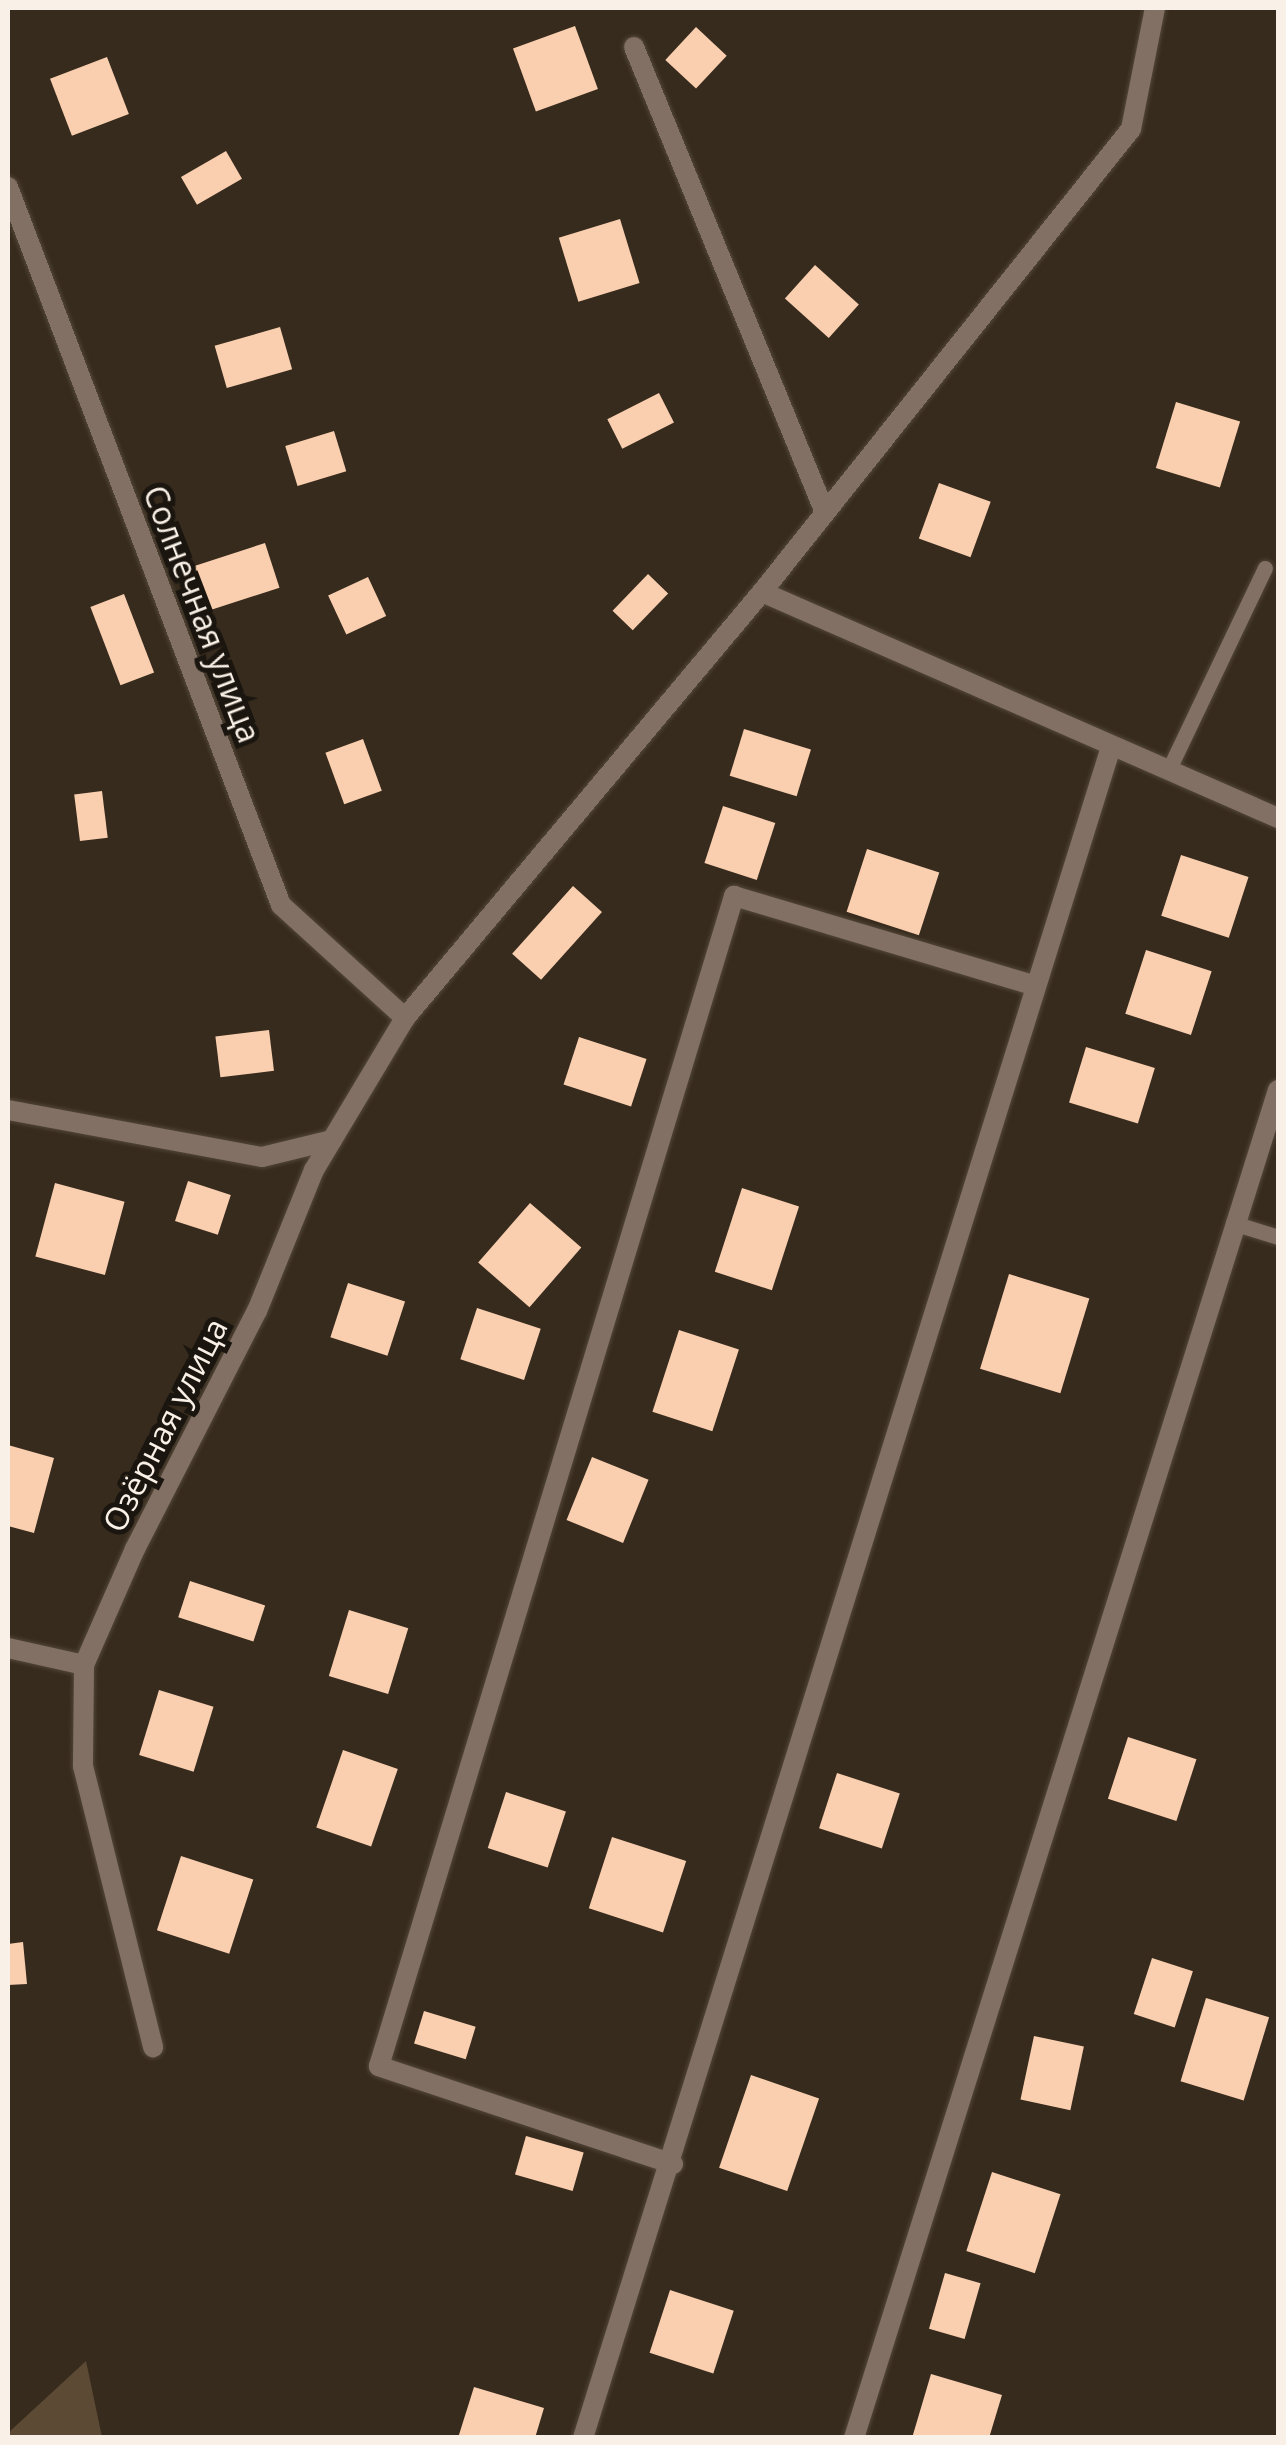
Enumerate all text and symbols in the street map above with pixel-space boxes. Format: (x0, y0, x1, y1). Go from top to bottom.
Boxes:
street label: Солнечная улица (135, 480, 269, 748)
street label: Озёрная улица (95, 1312, 235, 1538)

